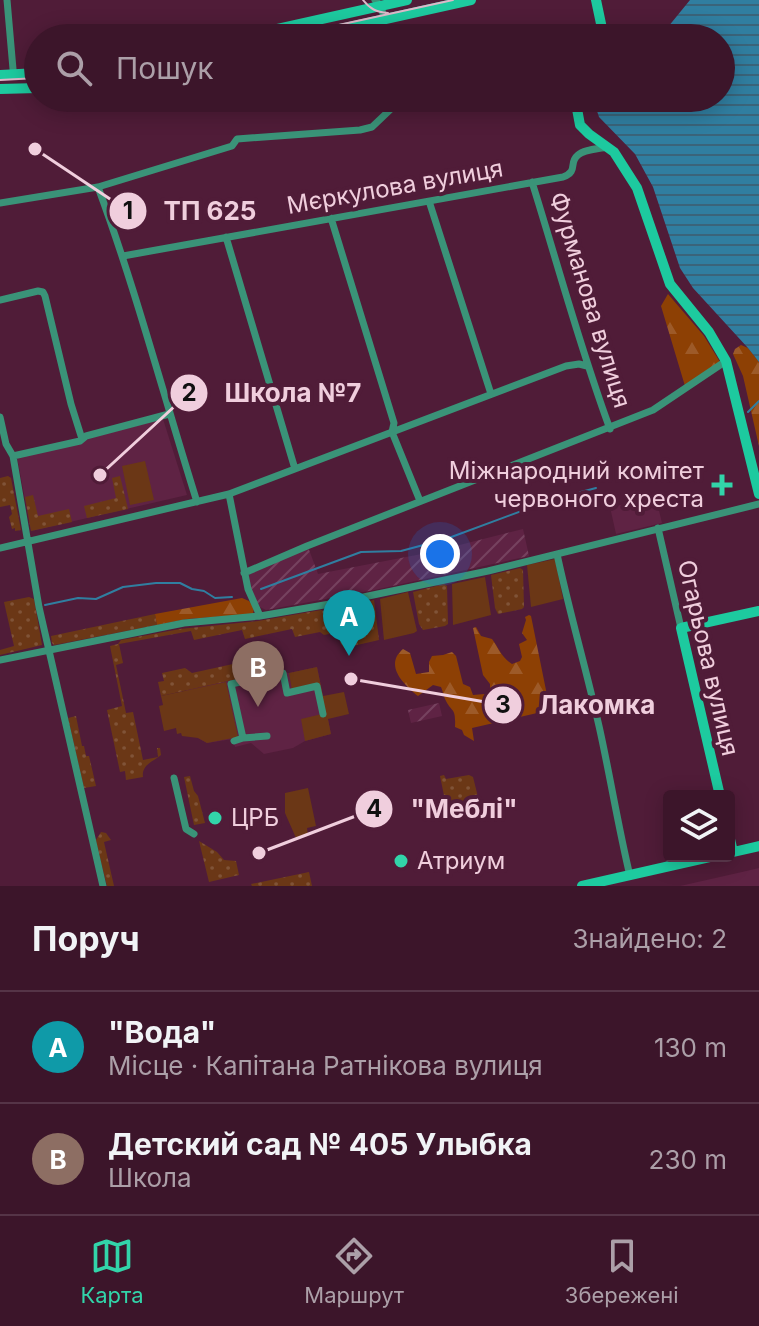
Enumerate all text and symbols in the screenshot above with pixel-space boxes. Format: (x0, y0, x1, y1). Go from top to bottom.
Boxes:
search box (24, 24, 735, 112)
icon: search (52, 46, 96, 90)
text: Пошук (116, 50, 214, 86)
street label: Мєркулова вулиця (285, 153, 505, 220)
callout: ТП 625 (108, 186, 273, 236)
street label: Фурманова вулиця (544, 189, 637, 411)
text: ТП 625 (164, 195, 256, 226)
text: 1 (123, 196, 133, 225)
callout: Школа №7 (169, 368, 377, 418)
text: Школа №7 (225, 377, 361, 408)
text: 2 (181, 378, 197, 407)
place label: Міжнародний комітет червоного хреста (449, 456, 704, 513)
marker: Міжнародний комітет червоного хреста (711, 474, 733, 496)
your location (420, 534, 460, 574)
street label: Огарьова вулиця (672, 557, 745, 759)
pin: A (323, 590, 375, 656)
pin: B (232, 641, 284, 707)
callout: Лакомка (483, 680, 671, 730)
text: Лакомка (539, 689, 655, 720)
text: 3 (495, 690, 511, 719)
callout: "Меблі" (354, 784, 533, 834)
map controls (663, 790, 735, 862)
button: layers (663, 790, 735, 862)
text: "Меблі" (410, 793, 518, 824)
text: 4 (366, 794, 382, 823)
place label: ЦРБ (231, 803, 279, 832)
marker: ЦРБ (206, 809, 224, 827)
place label: Атриум (417, 846, 505, 875)
marker: Атриум (392, 852, 410, 870)
text: Поруч (32, 918, 140, 959)
text: Знайдено: 2 (572, 923, 727, 954)
text: "Вода" (108, 1014, 216, 1050)
text: A (48, 1032, 68, 1063)
text: 130 m (654, 1032, 727, 1063)
text: Місце · Капітана Ратнікова вулиця (108, 1050, 543, 1081)
text: Детский сад № 405 Улыбка (108, 1126, 532, 1162)
text: B (49, 1144, 67, 1175)
text: 230 m (649, 1144, 727, 1175)
text: Школа (108, 1162, 192, 1193)
tab: Карта (80, 1234, 144, 1308)
tab: Маршрут (304, 1234, 404, 1308)
tab: Збережені (565, 1234, 679, 1308)

